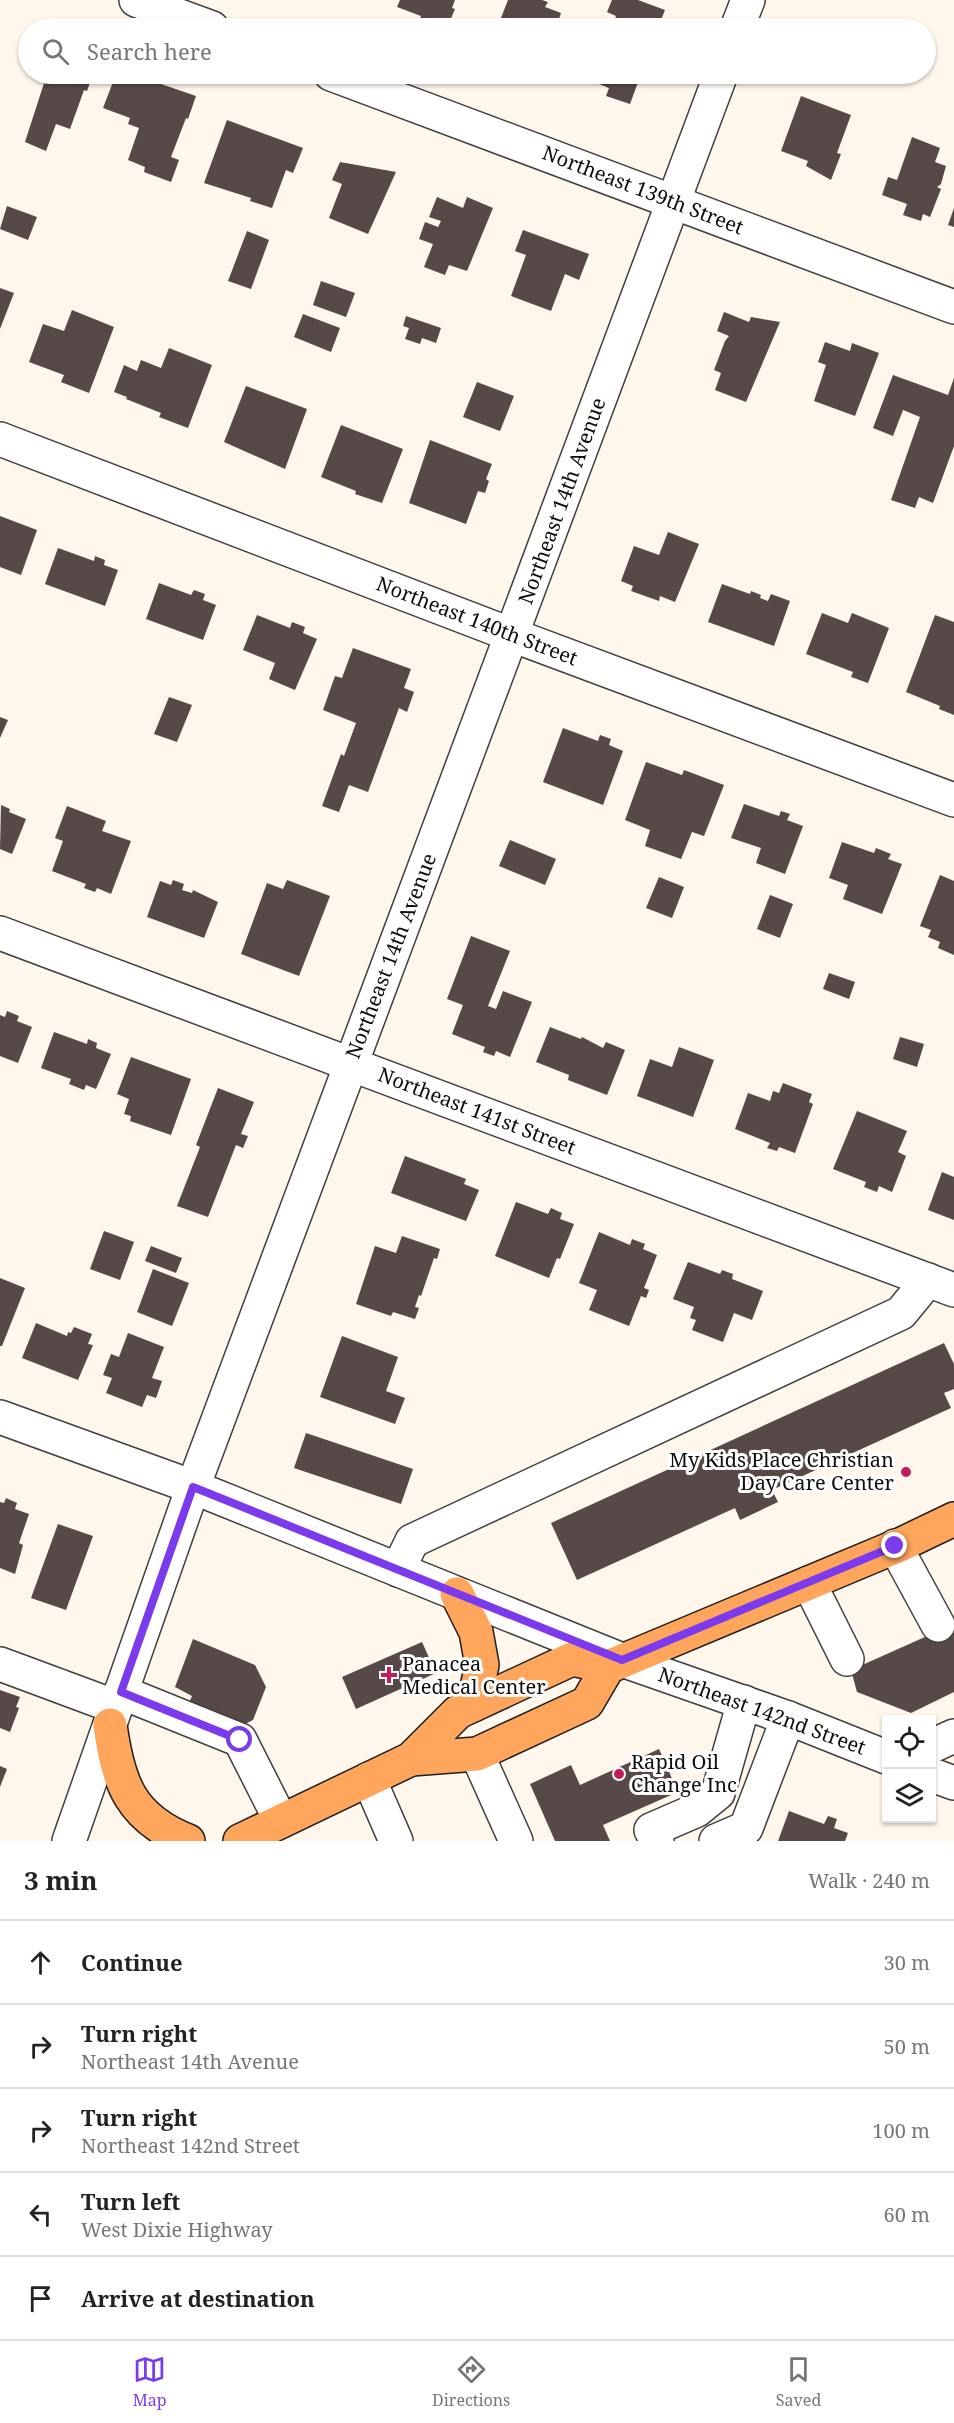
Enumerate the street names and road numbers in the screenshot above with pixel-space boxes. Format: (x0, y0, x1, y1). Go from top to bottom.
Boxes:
street label: Northeast 139th Street (539, 139, 748, 240)
street label: Northeast 14th Avenue (512, 394, 611, 608)
street label: Northeast 140th Street (373, 570, 582, 671)
street label: Northeast 14th Avenue (339, 849, 442, 1062)
street label: Northeast 141st Street (374, 1060, 580, 1161)
street label: Northeast 142nd Street (655, 1660, 870, 1761)

